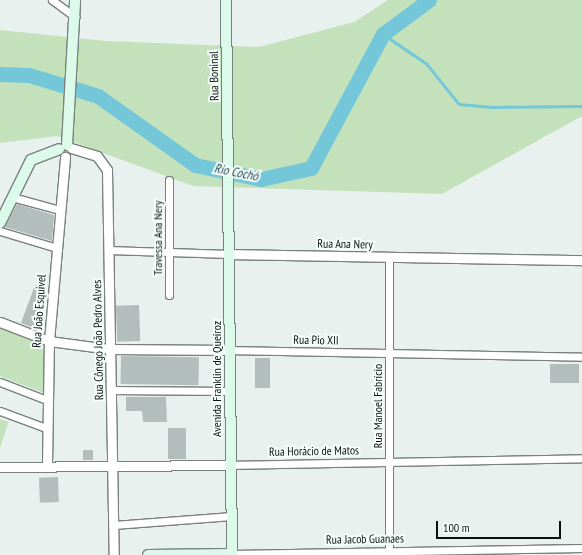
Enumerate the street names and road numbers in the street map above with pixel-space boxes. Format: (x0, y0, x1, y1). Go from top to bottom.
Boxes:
street label: Rua Boninal (206, 51, 222, 101)
street label: Travessa Ana Nery (151, 201, 165, 275)
street label: Rua Ana Nery (317, 236, 373, 252)
street label: Rua João Esquivel (29, 274, 49, 348)
street label: Rua Cônego João Pedro Alves (90, 280, 106, 400)
street label: Avenida Franklin de Queiroz (210, 321, 224, 437)
street label: Rua Pio XII (293, 332, 339, 348)
street label: Rua Manoel Fabrício (371, 364, 385, 448)
street label: Rua Horácio de Matos (269, 443, 359, 459)
street label: Rua Jacob Guanaes (326, 531, 404, 547)

